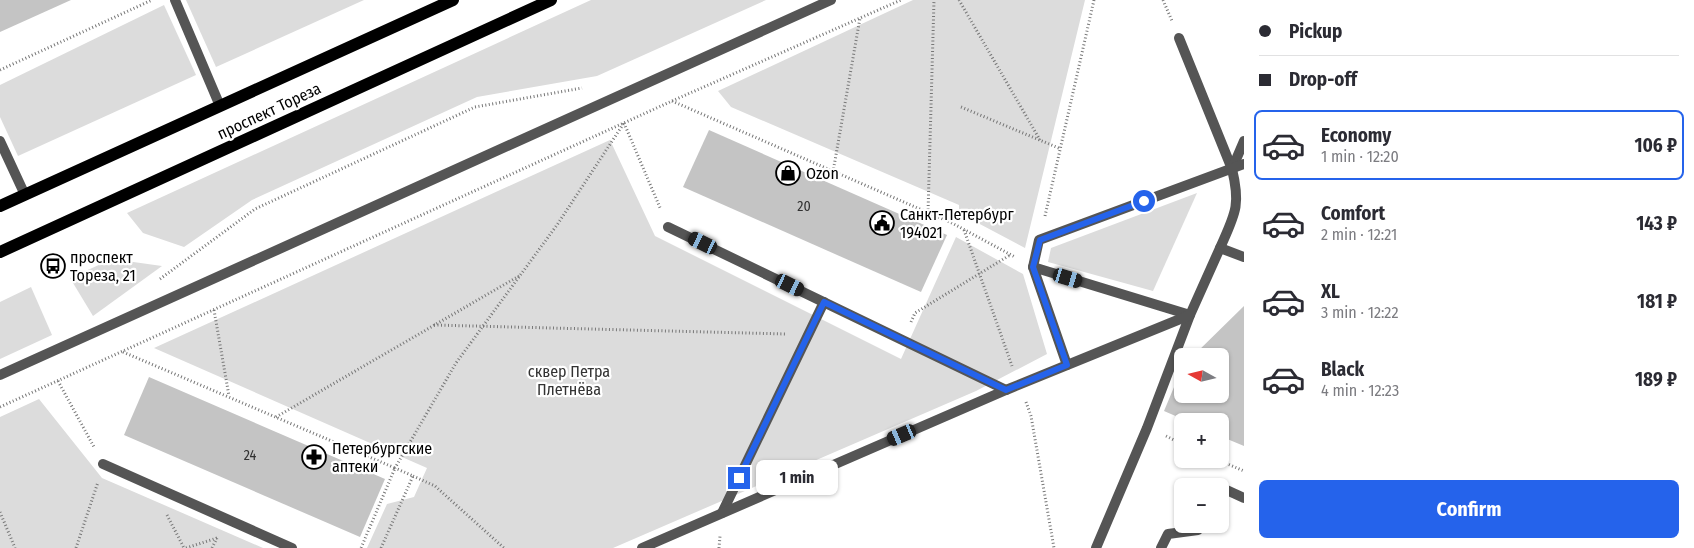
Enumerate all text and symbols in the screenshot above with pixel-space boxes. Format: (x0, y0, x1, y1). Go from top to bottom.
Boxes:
text: Pickup (1289, 20, 1342, 43)
text: Drop-off (1289, 68, 1357, 91)
street label: проспект Тореза (214, 79, 324, 143)
icon: car (1261, 123, 1306, 168)
text: Economy (1321, 124, 1391, 147)
text: 106 ₽ (1634, 134, 1677, 157)
text: 1 min · 12:20 (1321, 147, 1399, 166)
shop icon: Ozon (775, 160, 801, 186)
place label: Ozon (806, 164, 839, 183)
route start (1133, 190, 1155, 212)
house number: 20 (797, 198, 811, 215)
icon: car (1261, 201, 1306, 246)
text: Comfort (1321, 202, 1385, 225)
place label: Санкт-Петербург 194021 (900, 205, 1015, 242)
public building icon: Санкт-Петербург 194021 (869, 210, 895, 236)
text: 143 ₽ (1636, 212, 1677, 235)
text: 2 min · 12:21 (1321, 225, 1397, 244)
car (686, 230, 719, 256)
place label: проспект Тореза, 21 (70, 248, 136, 285)
bus stop icon: проспект Тореза, 21 (40, 253, 66, 279)
car (1051, 266, 1084, 290)
car (773, 272, 806, 298)
icon: car (1261, 279, 1306, 324)
text: XL (1321, 280, 1340, 303)
text: 181 ₽ (1637, 290, 1677, 313)
text: 3 min · 12:22 (1321, 303, 1398, 322)
north arrow (1174, 348, 1229, 402)
map controls (1174, 348, 1229, 533)
icon: car (1261, 357, 1306, 402)
text: Black (1321, 358, 1364, 381)
park label: сквер Петра Плетнёва (528, 362, 610, 399)
text: 189 ₽ (1635, 368, 1677, 391)
text: 4 min · 12:23 (1321, 381, 1399, 400)
button: + (1174, 413, 1229, 468)
car (885, 422, 918, 448)
place label: Петербургские аптеки (332, 439, 432, 476)
pharmacy icon: Петербургские аптеки (301, 444, 327, 470)
house number: 24 (244, 447, 257, 464)
callout: 1 min (756, 460, 839, 496)
route end (728, 467, 750, 489)
text: 1 min (780, 468, 814, 487)
button: − (1174, 478, 1229, 533)
button: Confirm (1259, 480, 1679, 538)

